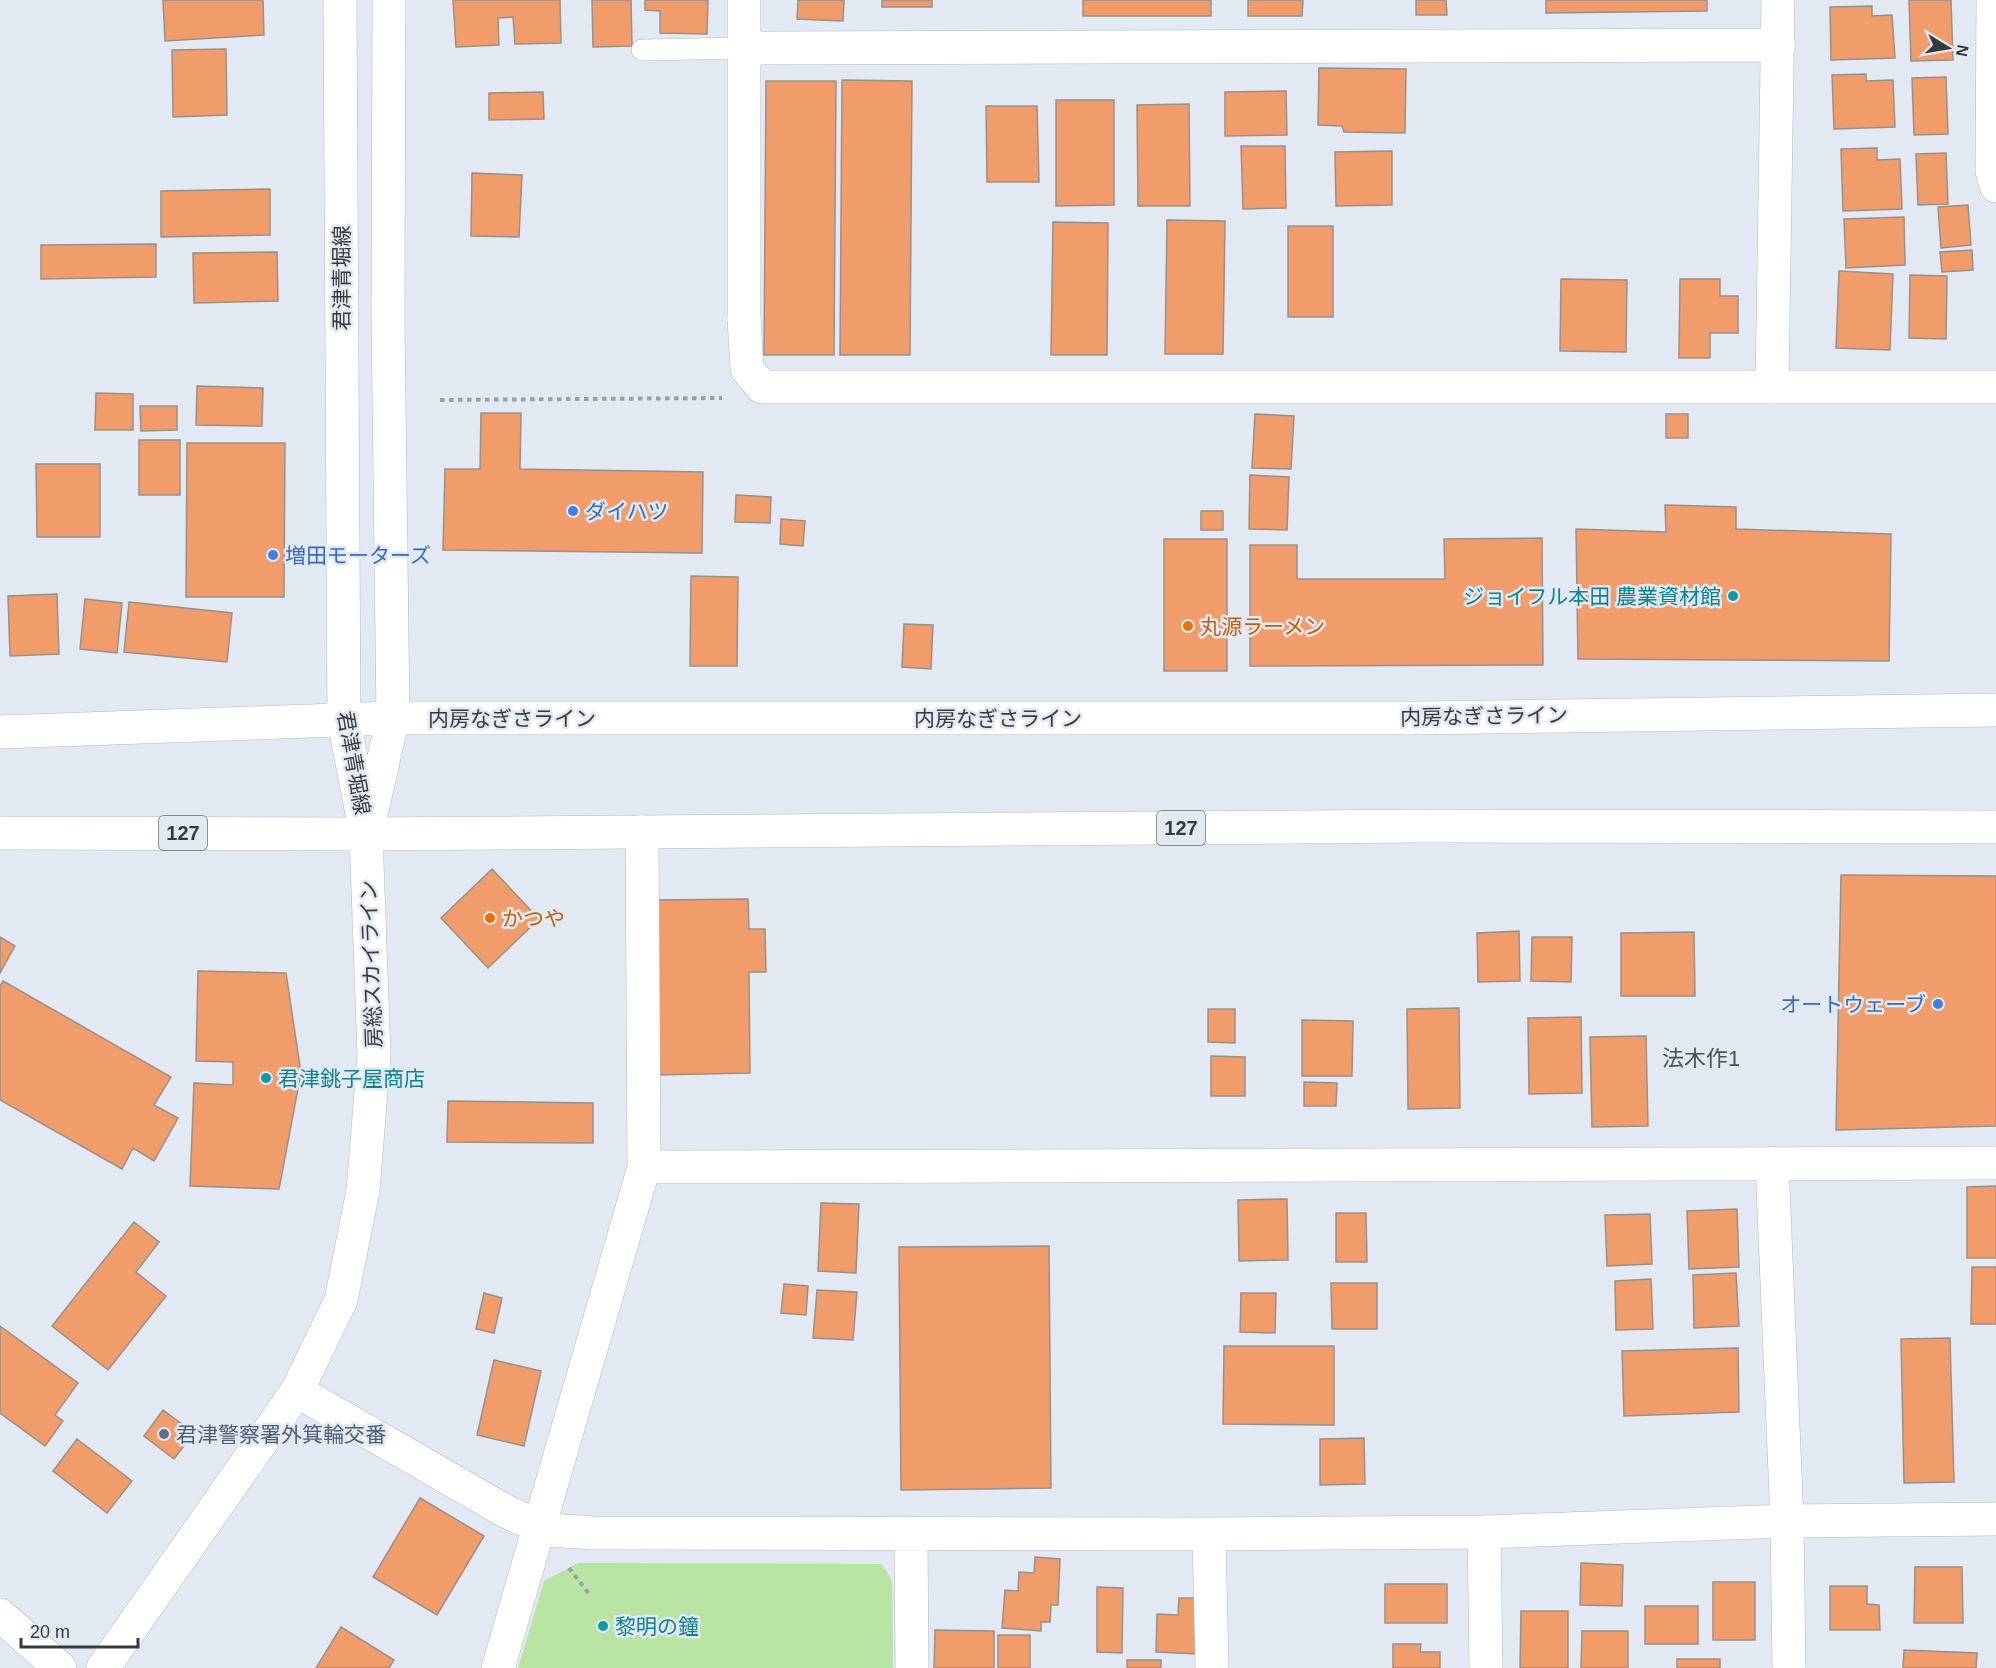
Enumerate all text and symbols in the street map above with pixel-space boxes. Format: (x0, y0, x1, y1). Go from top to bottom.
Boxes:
north arrow (1918, 18, 1978, 78)
text: N (1953, 43, 1972, 58)
street label: 君津青堀線 (330, 226, 353, 331)
place label: ダイハツ (585, 500, 669, 523)
marker: ダイハツ (566, 504, 580, 518)
place label: 増田モーターズ (285, 544, 431, 567)
marker: 増田モーターズ (266, 548, 280, 562)
place label: ジョイフル本田 農業資材館 (1463, 585, 1721, 608)
marker: ジョイフル本田 農業資材館 (1726, 589, 1740, 603)
place label: 丸源ラーメン (1200, 615, 1325, 638)
marker: 丸源ラーメン (1181, 619, 1195, 633)
street label: 内房なぎさライン (1400, 703, 1568, 729)
street label: 内房なぎさライン (428, 707, 596, 730)
street label: 内房なぎさライン (914, 707, 1082, 730)
street label: 君津青堀線 (334, 709, 374, 817)
road number: 127 (1157, 811, 1205, 845)
road number: 127 (159, 816, 207, 850)
street label: 房総スカイライン (357, 880, 385, 1048)
place label: かつや (502, 907, 565, 930)
marker: かつや (483, 911, 497, 925)
place label: オートウェーブ (1780, 993, 1926, 1016)
marker: オートウェーブ (1931, 997, 1945, 1011)
district label: 法木作1 (1662, 1046, 1740, 1071)
place label: 君津銚子屋商店 (278, 1067, 425, 1090)
marker: 君津銚子屋商店 (259, 1071, 273, 1085)
place label: 君津警察署外箕輪交番 (176, 1423, 386, 1446)
marker: 君津警察署外箕輪交番 (157, 1427, 171, 1441)
scale bar (21, 1611, 138, 1649)
place label: 黎明の鐘 (615, 1615, 699, 1638)
marker: 黎明の鐘 (596, 1619, 610, 1633)
text: 20 m (30, 1622, 70, 1642)

